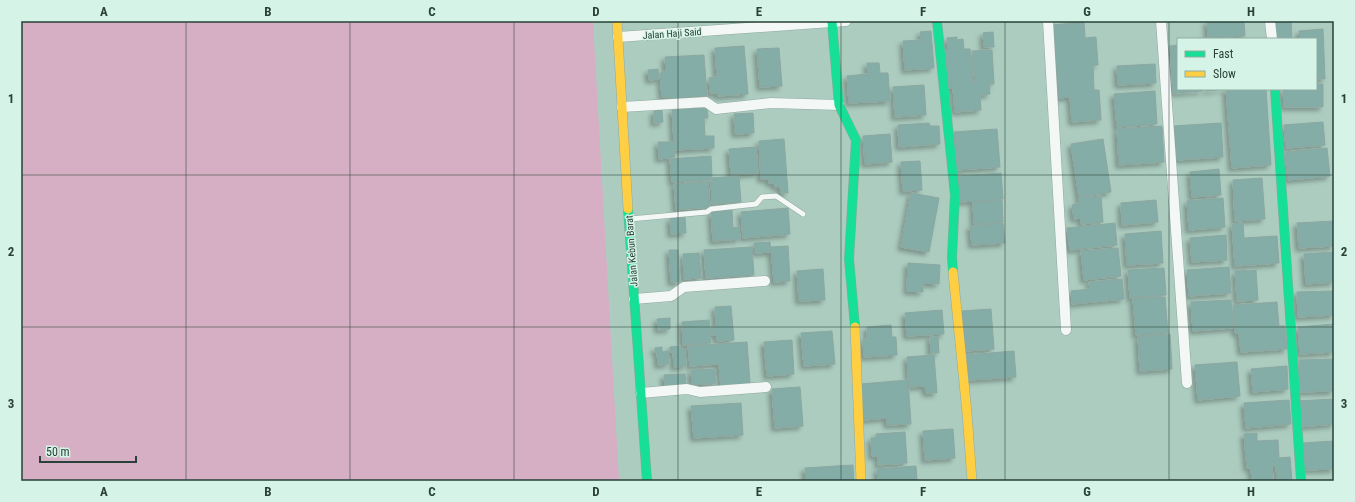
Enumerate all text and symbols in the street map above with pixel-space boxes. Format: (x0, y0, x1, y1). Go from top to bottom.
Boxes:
text: A (100, 4, 108, 19)
text: B (264, 4, 272, 19)
text: C (428, 4, 436, 19)
text: D (592, 4, 600, 19)
text: E (756, 4, 763, 19)
text: F (920, 4, 926, 19)
text: G (1083, 4, 1091, 19)
text: H (1247, 4, 1255, 19)
street label: Jalan Haji Said (642, 26, 702, 41)
legend (1177, 38, 1317, 90)
text: Fast (1213, 47, 1234, 61)
text: Slow (1213, 67, 1236, 81)
text: 1 (8, 91, 14, 106)
text: 1 (1341, 91, 1347, 106)
street label: Jalan Kebun Barat (624, 215, 639, 287)
text: 2 (8, 244, 15, 259)
text: 2 (1341, 244, 1348, 259)
text: 3 (8, 396, 14, 411)
text: 3 (1341, 396, 1347, 411)
scale bar (40, 438, 136, 464)
text: 50 m (46, 445, 70, 459)
text: A (100, 484, 108, 499)
text: B (264, 484, 272, 499)
text: C (428, 484, 436, 499)
text: D (592, 484, 600, 499)
text: E (756, 484, 763, 499)
text: F (920, 484, 926, 499)
text: G (1083, 484, 1091, 499)
text: H (1247, 484, 1255, 499)

